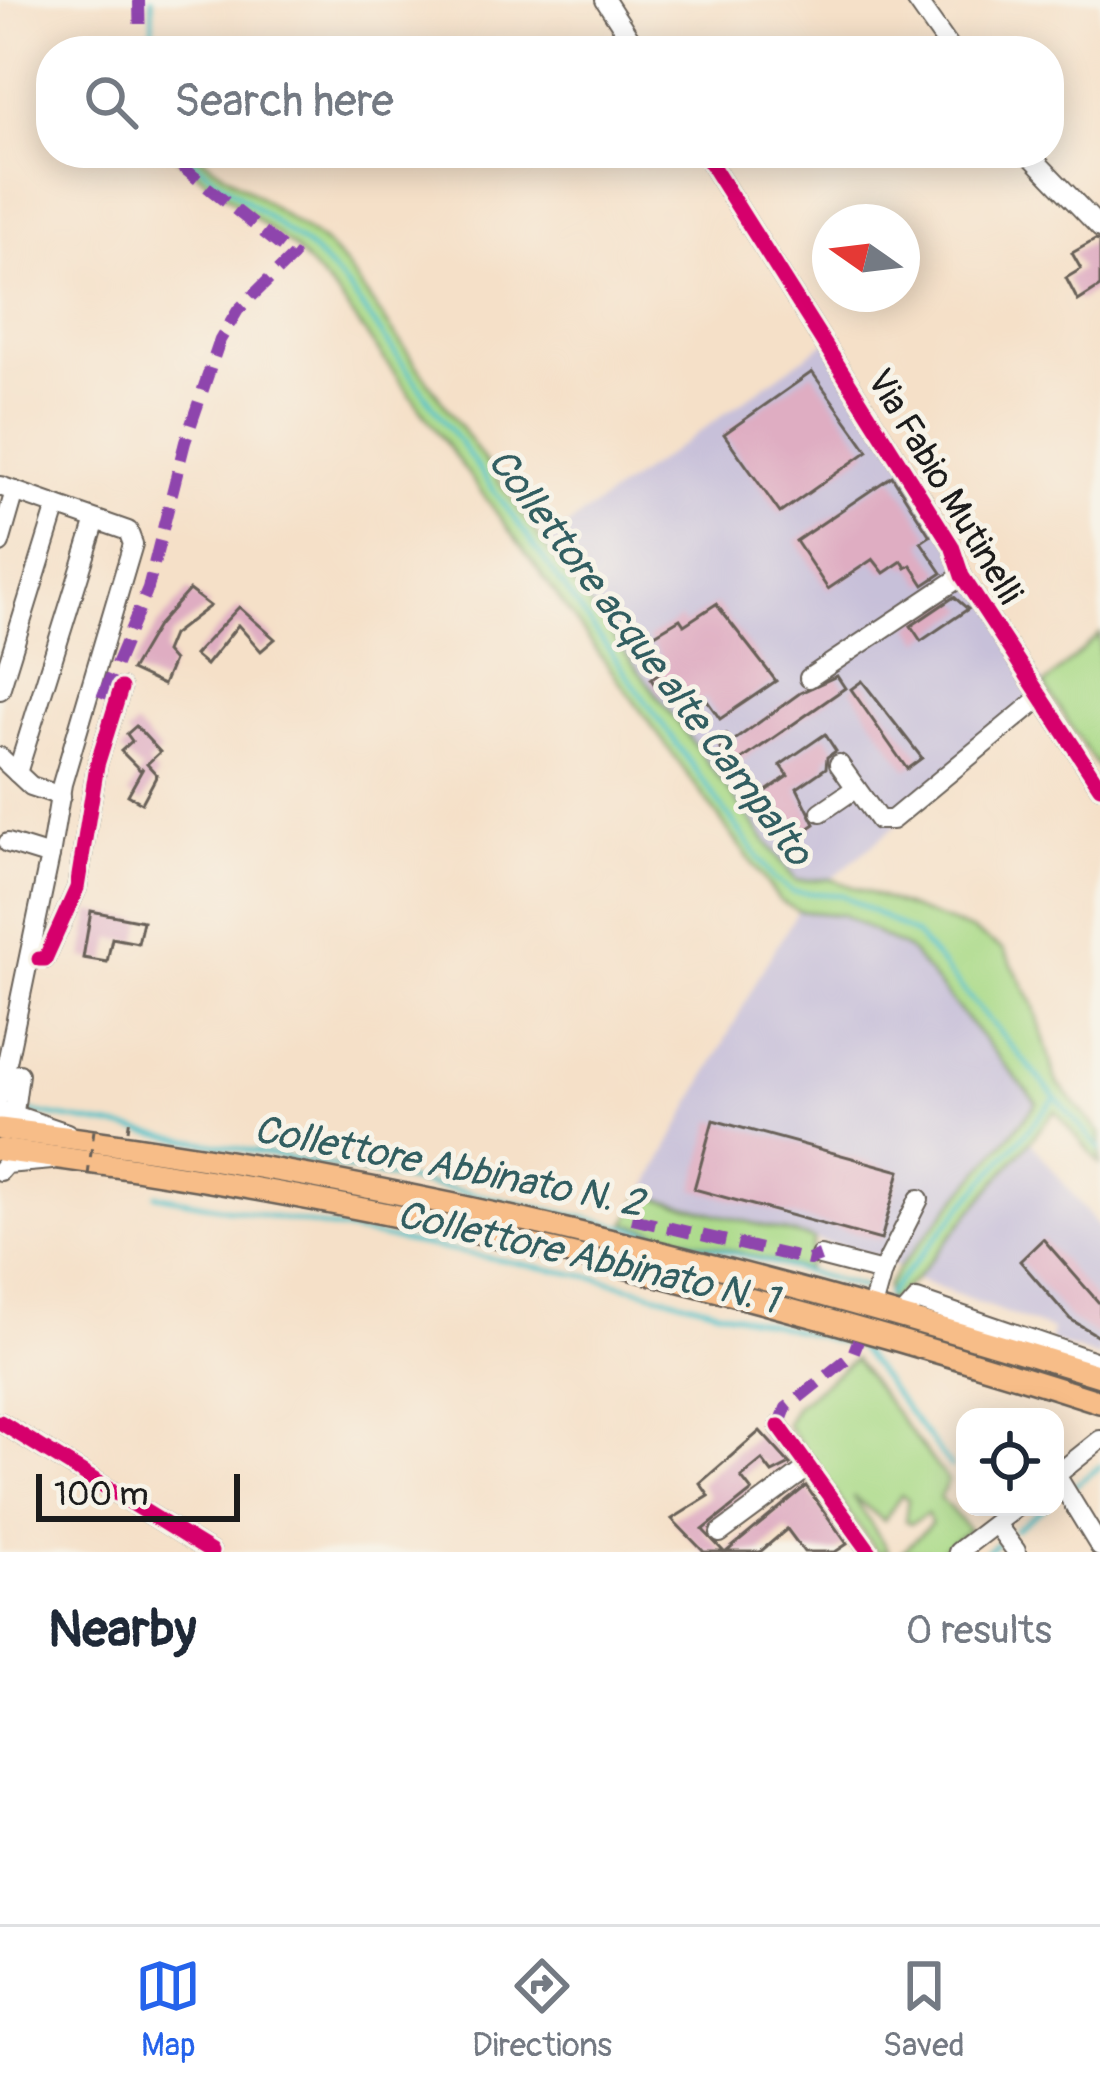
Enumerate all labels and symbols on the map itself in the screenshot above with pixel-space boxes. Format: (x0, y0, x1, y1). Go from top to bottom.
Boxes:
north arrow (812, 204, 920, 312)
street label: Via Fabio Mutinelli (857, 361, 1033, 612)
water label: Collettore acque alte Campalto (477, 439, 825, 878)
water label: Collettore Abbinato N. 2 (250, 1105, 651, 1229)
water label: Collettore Abbinato N. 1 (393, 1190, 786, 1326)
scale bar (36, 1468, 240, 1521)

